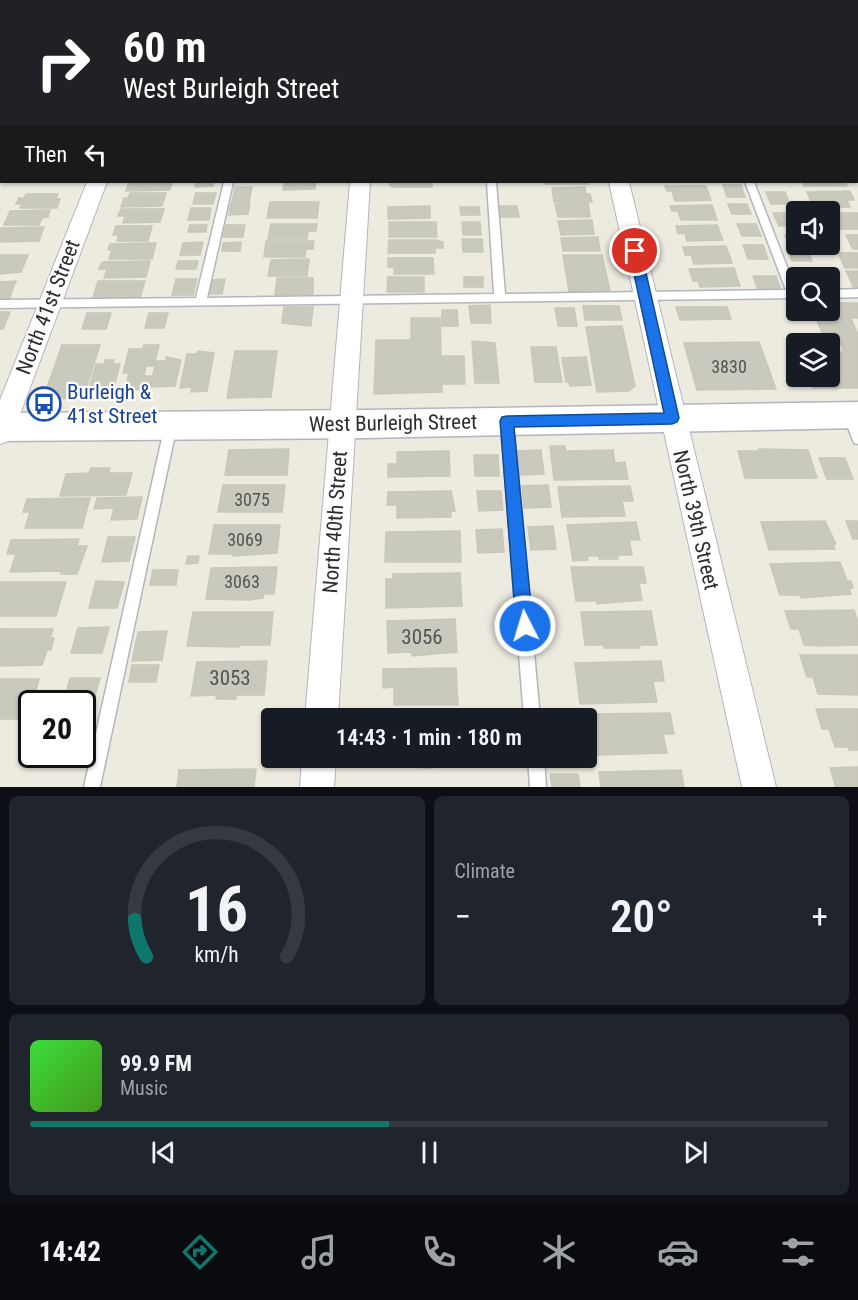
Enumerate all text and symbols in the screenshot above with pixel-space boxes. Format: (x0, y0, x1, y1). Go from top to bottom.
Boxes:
text: 60 m (123, 23, 206, 72)
icon: right (24, 24, 102, 102)
text: West Burleigh Street (123, 73, 339, 105)
icon: left (79, 138, 112, 171)
text: Then (24, 142, 67, 167)
map controls (786, 201, 840, 387)
button: sound (786, 201, 840, 255)
pin (609, 225, 660, 276)
icon: arrive (618, 234, 651, 267)
street label: North 41st Street (11, 236, 85, 378)
button: search (786, 267, 840, 321)
button: layers (786, 333, 840, 387)
house number: 3830 (711, 356, 747, 377)
place label: Burleigh & 41st Street (67, 380, 158, 428)
bus stop icon: Burleigh & 41st Street (26, 386, 62, 422)
street label: West Burleigh Street (309, 410, 477, 436)
street label: North 39th Street (668, 448, 724, 592)
street label: North 40th Street (318, 450, 352, 594)
house number: 3075 (234, 489, 270, 510)
house number: 3069 (227, 529, 263, 550)
house number: 3063 (224, 571, 260, 592)
position arrow (493, 594, 557, 658)
house number: 3056 (401, 625, 443, 649)
house number: 3053 (209, 666, 251, 690)
speed limit sign: 20 (18, 690, 96, 768)
text: 14:43 · 1 min · 180 m (336, 725, 522, 750)
text: Climate (455, 859, 515, 883)
text: 16 (185, 873, 248, 946)
text: 20° (610, 890, 673, 943)
text: − (455, 897, 471, 936)
text: + (812, 897, 828, 936)
text: km/h (195, 943, 239, 968)
text: 99.9 FM (120, 1051, 192, 1076)
text: Music (120, 1076, 168, 1100)
icon: previous (147, 1136, 180, 1169)
icon: pause (413, 1136, 446, 1169)
icon: next (679, 1136, 712, 1169)
icon: directions (179, 1231, 221, 1273)
icon: music (298, 1231, 340, 1273)
icon: phone (418, 1231, 460, 1273)
icon: climate (538, 1231, 580, 1273)
icon: car (657, 1231, 699, 1273)
icon: filters (777, 1231, 819, 1273)
text: 14:42 (39, 1236, 101, 1268)

